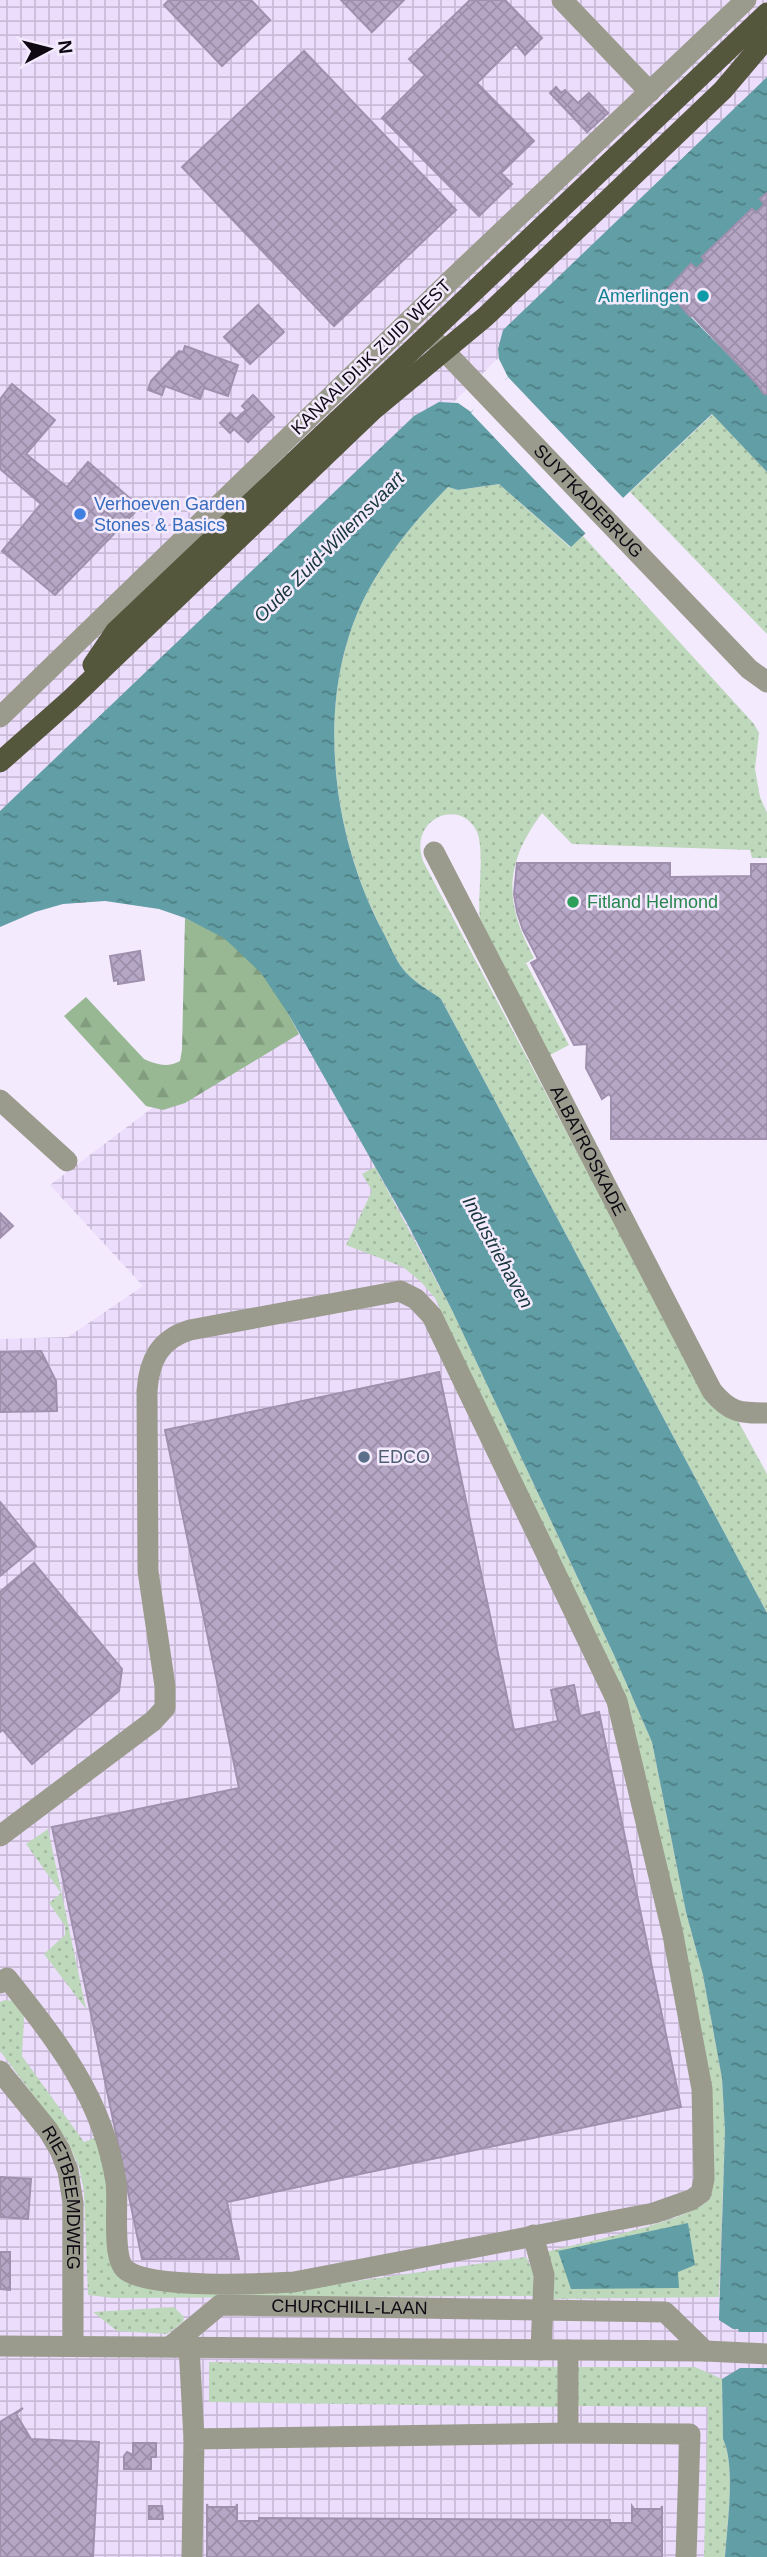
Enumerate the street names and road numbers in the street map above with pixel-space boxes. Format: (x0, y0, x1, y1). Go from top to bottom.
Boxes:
street label: KANAALDIJK ZUID WEST (287, 275, 455, 439)
street label: SUYTKADEBRUG (530, 440, 647, 562)
street label: ALBATROSKADE (546, 1082, 630, 1219)
street label: RIETBEEMDWEG (38, 2122, 83, 2270)
street label: CHURCHILL-LAAN (271, 2296, 428, 2318)

